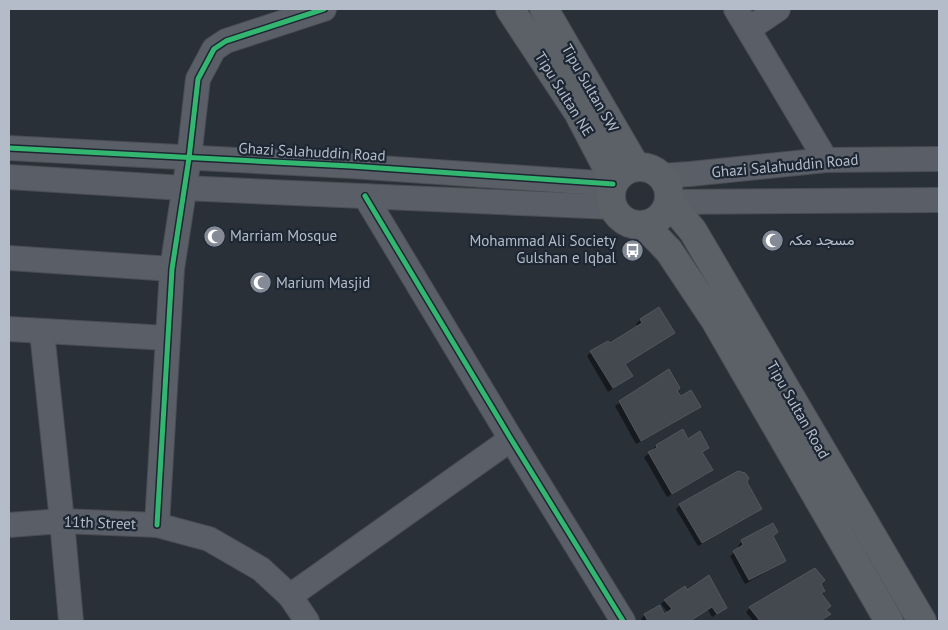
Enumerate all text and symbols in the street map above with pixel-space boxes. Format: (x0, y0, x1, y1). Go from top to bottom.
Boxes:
street label: Tipu Sultan SW (558, 41, 623, 135)
street label: Tipu Sultan NE (531, 48, 598, 139)
street label: Ghazi Salahuddin Road (238, 138, 386, 165)
street label: Ghazi Salahuddin Road (711, 150, 859, 181)
mosque icon: Marriam Mosque (202, 224, 226, 248)
place label: Marriam Mosque (230, 226, 337, 245)
mosque icon: مسجد مکہ (761, 228, 785, 252)
place label: مسجد مکہ (789, 230, 855, 249)
place label: Mohammad Ali Society Gulshan e Iqbal (469, 231, 617, 267)
bus stop icon: Mohammad Ali Society Gulshan e Iqbal (620, 238, 644, 262)
mosque icon: Marium Masjid (248, 271, 272, 295)
place label: Marium Masjid (276, 273, 370, 292)
street label: Tipu Sultan Road (763, 358, 834, 462)
street label: 11th Street (64, 512, 136, 533)

